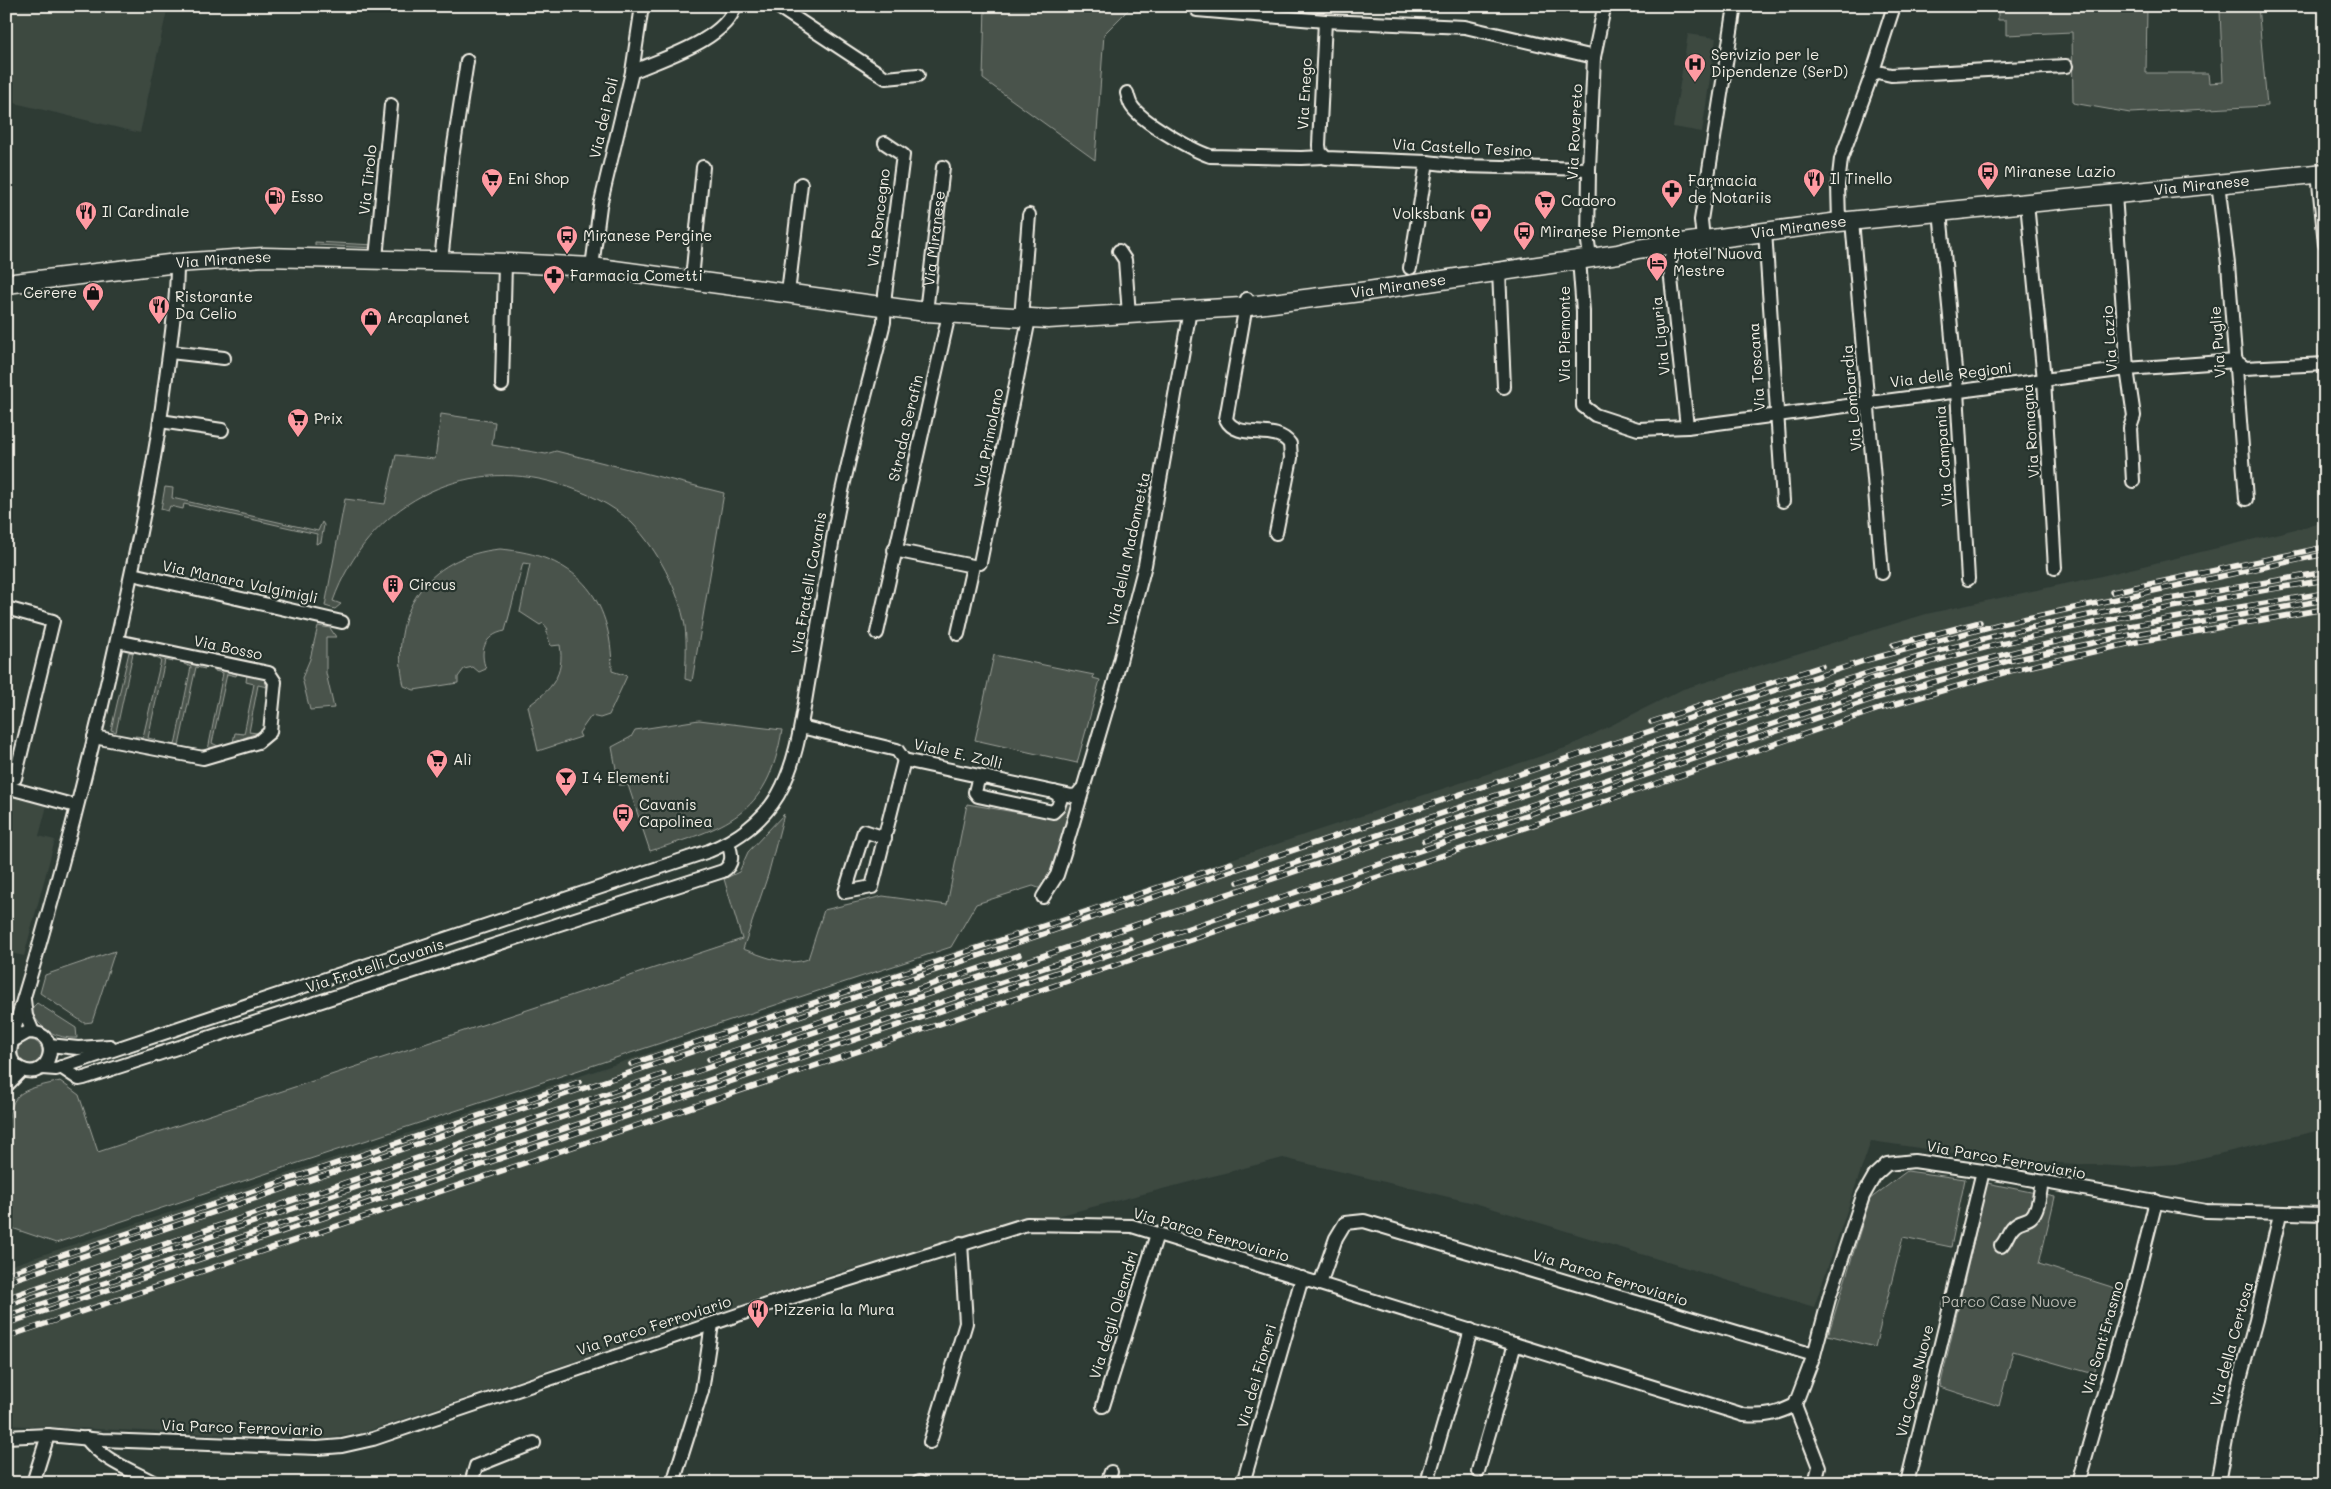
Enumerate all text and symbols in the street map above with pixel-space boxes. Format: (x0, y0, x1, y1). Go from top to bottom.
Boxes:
place label: Servizio per le Dipendenze (SerD) (1711, 44, 1848, 81)
hospital icon: Servizio per le Dipendenze (SerD) (1683, 52, 1707, 83)
street label: Via Enego (1292, 57, 1316, 131)
street label: Via dei Poli (584, 75, 622, 160)
street label: Via Rovereto (1561, 83, 1587, 181)
street label: Via Castello Tesino (1392, 133, 1532, 161)
street label: Via Tirolo (353, 144, 381, 216)
bus stop icon: Miranese Lazio (1976, 160, 2000, 191)
place label: Miranese Lazio (2004, 161, 2116, 181)
supermarket icon: Eni Shop (480, 167, 504, 198)
street label: Via Roncegno (862, 167, 894, 268)
restaurant icon: Il Tinello (1802, 167, 1826, 198)
place label: Eni Shop (508, 168, 569, 188)
place label: Il Tinello (1830, 168, 1892, 188)
place label: Farmacia de Notariis (1688, 170, 1772, 207)
street label: Via Miranese (2153, 170, 2250, 199)
pharmacy icon: Farmacia de Notariis (1660, 178, 1684, 209)
fuel station icon: Esso (263, 185, 287, 216)
place label: Esso (291, 186, 323, 206)
supermarket icon: Cadoro (1533, 189, 1557, 220)
street label: Via Miranese (918, 190, 949, 287)
place label: Cadoro (1561, 190, 1616, 210)
restaurant icon: Il Cardinale (74, 200, 98, 231)
place label: Il Cardinale (102, 201, 190, 221)
bank icon: Volksbank (1469, 202, 1493, 233)
place label: Volksbank (1392, 203, 1465, 223)
street label: Via Miranese (1750, 210, 1847, 243)
bus stop icon: Miranese Piemonte (1512, 220, 1536, 251)
place label: Miranese Piemonte (1540, 221, 1680, 241)
bus stop icon: Miranese Pergine (555, 224, 579, 255)
place label: Miranese Pergine (583, 225, 712, 245)
place label: Hotel Nuova Mestre (1673, 243, 1763, 280)
street label: Via Miranese (175, 246, 272, 272)
hotel icon: Hotel Nuova Mestre (1645, 251, 1669, 282)
pharmacy icon: Farmacia Cometti (542, 264, 566, 295)
place label: Farmacia Cometti (570, 265, 703, 285)
street label: Via Miranese (1349, 269, 1447, 302)
shop icon: Cerere (81, 281, 105, 312)
place label: Cerere (23, 282, 77, 302)
place label: Ristorante Da Celio (175, 286, 253, 323)
street label: Via Piemonte (1554, 286, 1574, 382)
restaurant icon: Ristorante Da Celio (147, 294, 171, 325)
street label: Via Liguria (1646, 296, 1674, 377)
street label: Via Lazio (2097, 305, 2121, 373)
street label: Via Puglie (2205, 305, 2229, 379)
shop icon: Arcaplanet (359, 306, 383, 337)
place label: Arcaplanet (387, 307, 470, 327)
street label: Via Toscana (1743, 322, 1769, 412)
street label: Via Lombardia (1836, 344, 1866, 452)
street label: Via delle Regioni (1889, 357, 2013, 391)
street label: Strada Serafin (883, 372, 927, 483)
street label: Via Romagna (2017, 383, 2043, 479)
street label: Via Primolano (969, 386, 1007, 489)
street label: Via Campania (1929, 405, 1957, 507)
supermarket icon: Prix (286, 407, 310, 438)
place label: Prix (314, 408, 343, 428)
street label: Via della Madonnetta (1102, 470, 1154, 628)
street label: Via Fratelli Cavanis (786, 510, 830, 655)
street label: Via Manara Valgimigli (161, 555, 320, 607)
building icon: Circus (381, 573, 405, 604)
place label: Circus (409, 574, 456, 594)
street label: Via Bosso (192, 630, 265, 664)
street label: Viale E. Zolli (912, 733, 1005, 773)
supermarket icon: Alì (425, 748, 449, 779)
place label: Alì (453, 749, 472, 769)
bar icon: I 4 Elementi (554, 766, 578, 797)
place label: I 4 Elementi (582, 767, 669, 787)
place label: Cavanis Capolinea (639, 794, 713, 831)
bus stop icon: Cavanis Capolinea (611, 802, 635, 833)
street label: Via Fratelli Cavanis (303, 933, 446, 997)
street label: Via Parco Ferroviario (1925, 1135, 2088, 1183)
street label: Via Parco Ferroviario (1131, 1202, 1292, 1266)
street label: Via Parco Ferroviario (1530, 1244, 1691, 1310)
street label: Via degli Oleandri (1084, 1248, 1142, 1381)
street label: Via Sant'Erasmo (2076, 1278, 2128, 1397)
street label: Via della Certosa (2205, 1279, 2257, 1408)
street label: Via Parco Ferroviario (574, 1291, 734, 1360)
park label: Parco Case Nuove (1941, 1291, 2077, 1311)
restaurant icon: Pizzeria la Mura (746, 1298, 770, 1329)
place label: Pizzeria la Mura (774, 1299, 895, 1319)
street label: Via dei Fioreri (1232, 1321, 1280, 1430)
street label: Via Case Nuove (1890, 1322, 1938, 1439)
street label: Via Parco Ferroviario (161, 1414, 323, 1440)

